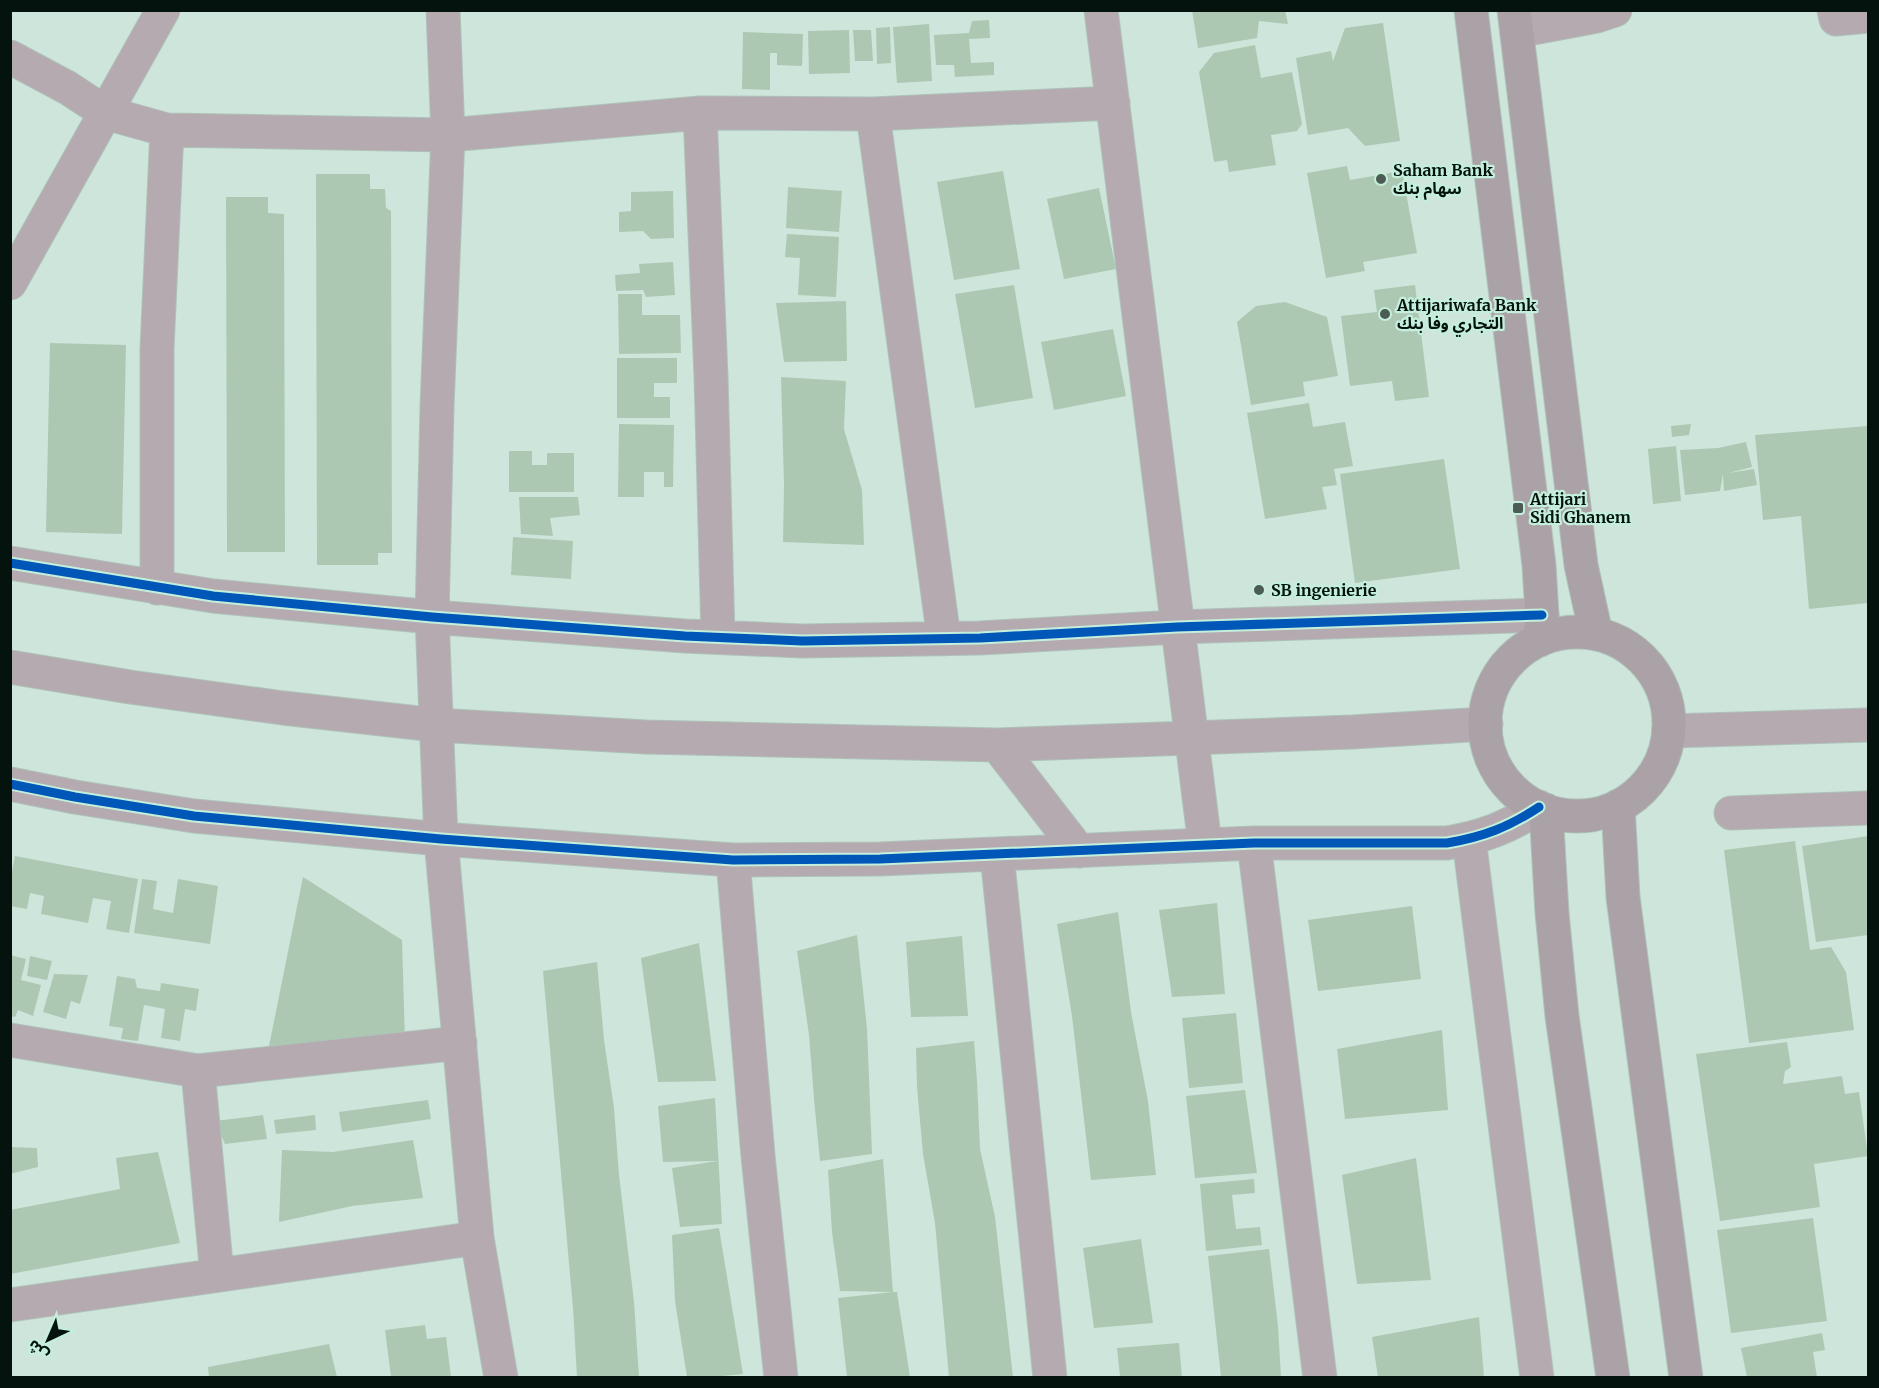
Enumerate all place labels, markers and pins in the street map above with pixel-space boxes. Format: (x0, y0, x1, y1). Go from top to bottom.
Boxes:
place label: Saham Bank سهام بنك (1393, 160, 1494, 200)
marker: Saham Bank سهام بنك (1374, 172, 1388, 186)
place label: Attijariwafa Bank التجاري وفا بنك (1396, 295, 1537, 337)
marker: Attijariwafa Bank التجاري وفا بنك (1378, 307, 1392, 321)
place label: Attijari Sidi Ghanem (1529, 489, 1631, 527)
marker: Attijari Sidi Ghanem (1511, 501, 1525, 515)
place label: SB ingenierie (1271, 580, 1377, 600)
marker: SB ingenierie (1252, 583, 1266, 597)

